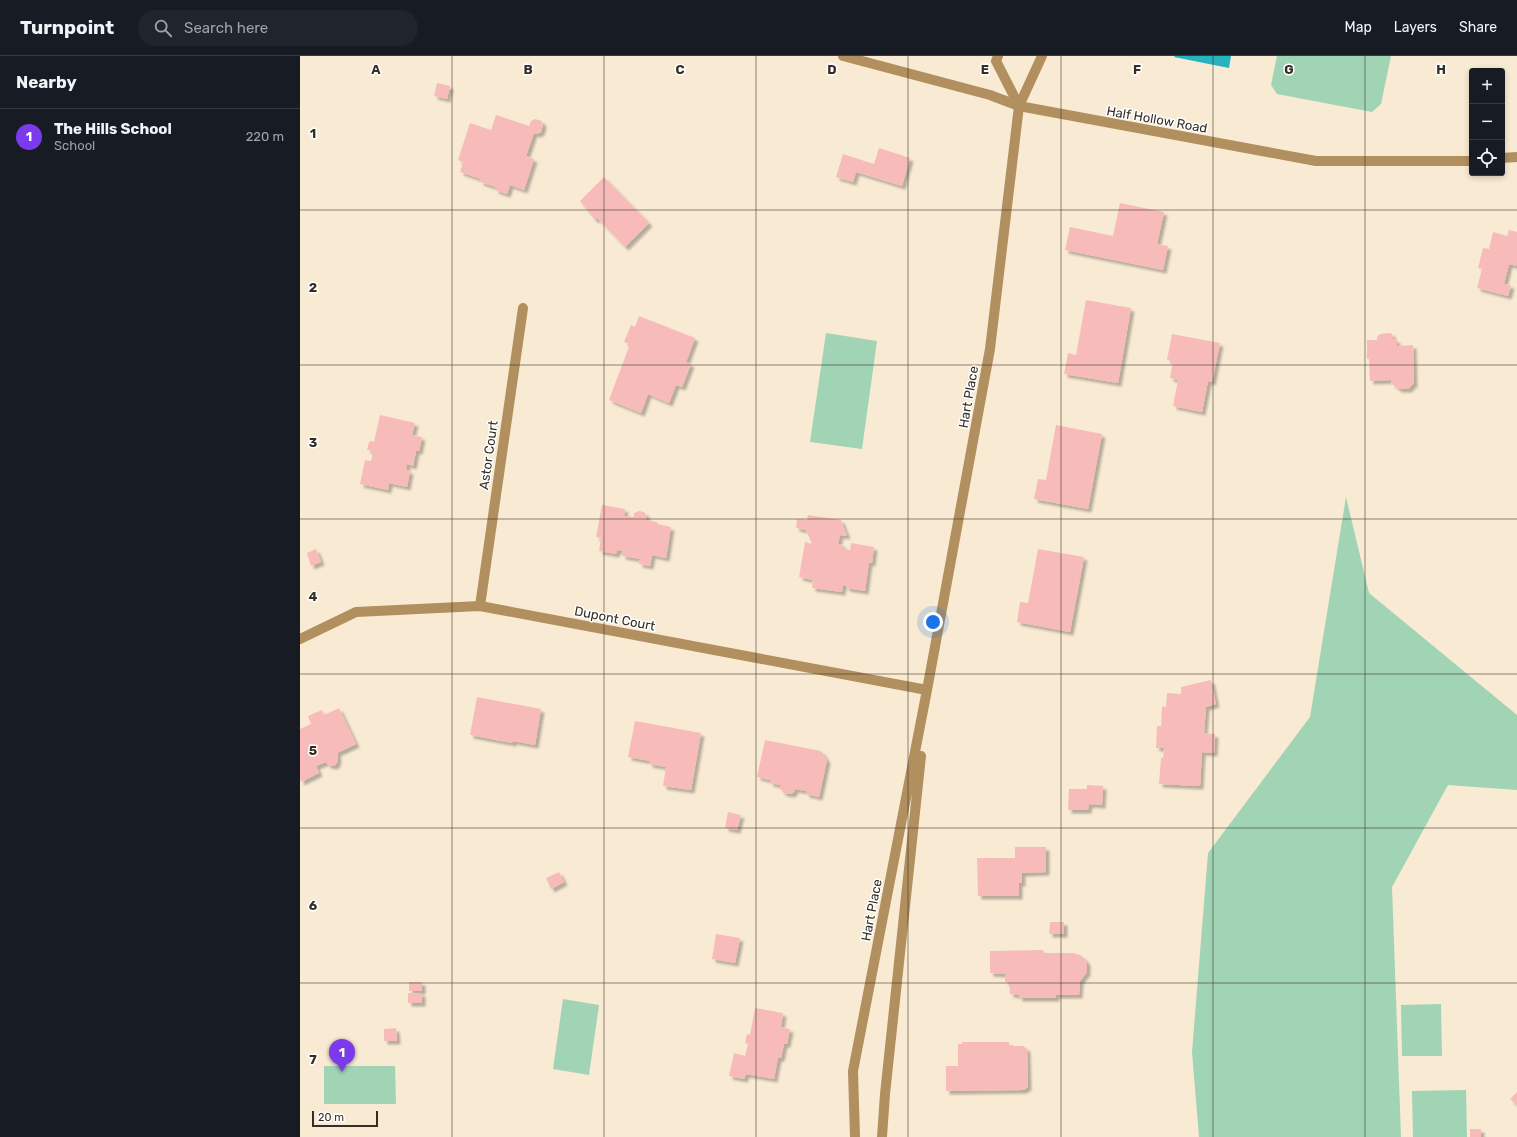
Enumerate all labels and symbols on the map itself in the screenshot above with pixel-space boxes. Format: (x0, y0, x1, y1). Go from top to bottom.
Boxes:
text: A (371, 62, 381, 77)
text: B (523, 62, 533, 77)
text: C (675, 62, 685, 77)
text: D (827, 62, 837, 77)
text: E (981, 62, 989, 77)
text: F (1133, 62, 1141, 77)
text: G (1284, 62, 1294, 77)
text: H (1436, 62, 1446, 77)
street label: Half Hollow Road (1105, 103, 1208, 136)
text: 1 (310, 126, 316, 141)
text: 2 (309, 280, 317, 295)
street label: Hart Place (956, 365, 981, 429)
street label: Astor Court (476, 420, 501, 491)
text: 3 (309, 435, 318, 450)
text: 4 (309, 589, 318, 604)
street label: Dupont Court (573, 603, 657, 634)
your location (923, 612, 943, 632)
text: 5 (309, 743, 317, 758)
street label: Hart Place (858, 878, 885, 942)
text: 6 (309, 898, 318, 913)
pin: 1 (329, 1039, 355, 1072)
text: 7 (309, 1052, 317, 1067)
scale bar (312, 1109, 378, 1128)

